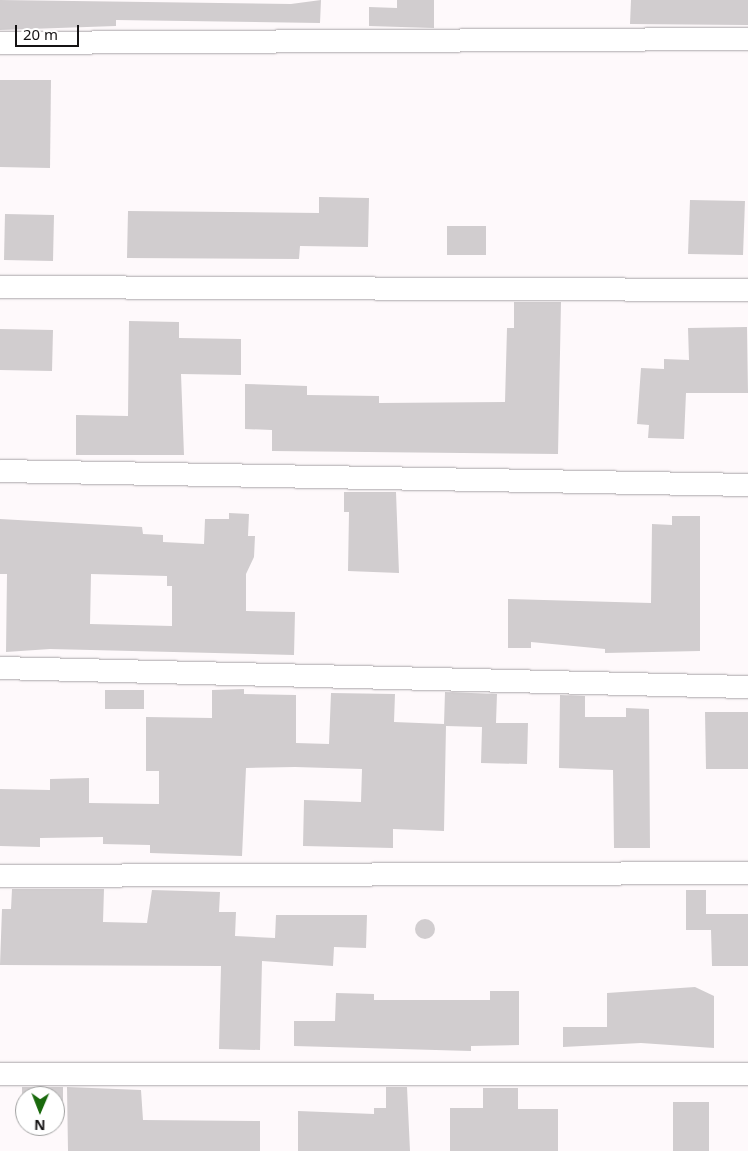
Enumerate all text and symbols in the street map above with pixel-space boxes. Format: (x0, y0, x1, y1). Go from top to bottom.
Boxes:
scale bar (18, 15, 81, 47)
text: 20 m (23, 24, 58, 44)
north arrow (15, 1086, 65, 1136)
text: N (34, 1116, 46, 1135)

